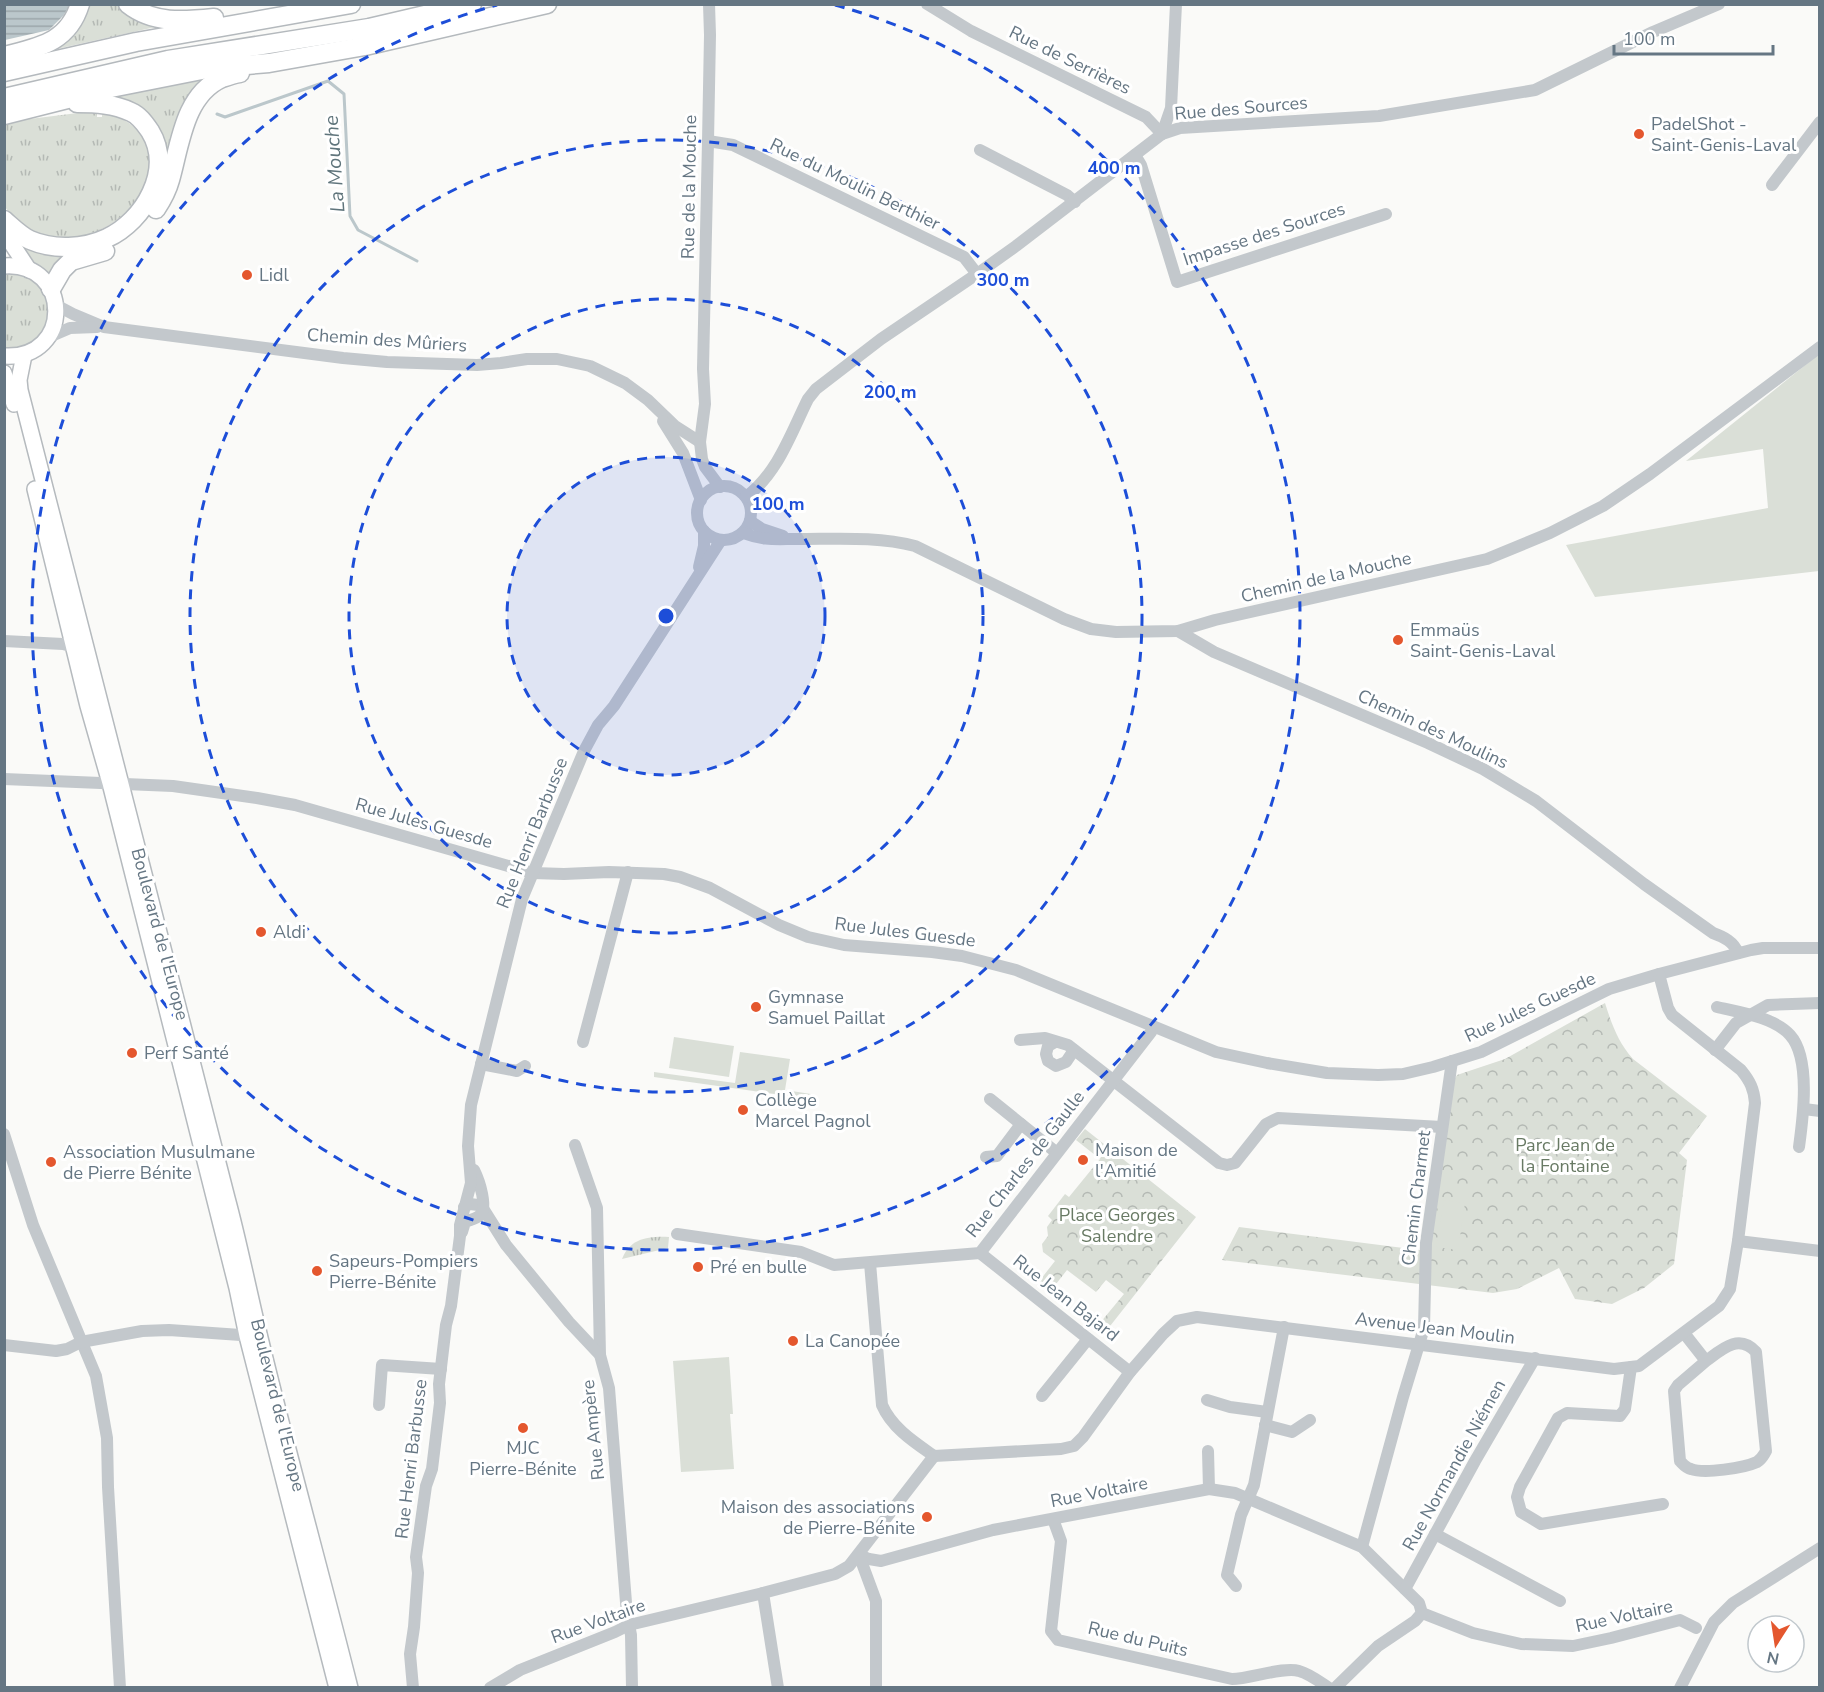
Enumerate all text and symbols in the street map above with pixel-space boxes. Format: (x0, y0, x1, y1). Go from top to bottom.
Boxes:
scale bar (1614, 18, 1773, 56)
street label: Rue de Serrières (1005, 20, 1135, 100)
text: 100 m (1623, 27, 1675, 51)
street label: Rue des Sources (1173, 90, 1309, 126)
place label: PadelShot - Saint-Genis-Laval (1651, 112, 1797, 157)
water label: La Mouche (318, 114, 351, 213)
street label: Rue de la Mouche (676, 115, 702, 259)
marker: PadelShot - Saint-Genis-Laval (1632, 127, 1646, 141)
street label: Rue du Moulin Berthier (766, 132, 945, 236)
text: 400 m (1087, 156, 1141, 180)
street label: Impasse des Sources (1180, 197, 1348, 271)
place label: Lidl (259, 263, 289, 287)
marker: Lidl (240, 268, 254, 282)
text: 300 m (976, 268, 1030, 292)
street label: Chemin des Mûriers (306, 322, 468, 358)
text: 200 m (863, 380, 917, 404)
text: 100 m (751, 492, 805, 516)
street label: Chemin de la Mouche (1238, 546, 1414, 608)
centre of rings (656, 606, 676, 626)
place label: Emmaüs Saint-Genis-Laval (1410, 618, 1556, 663)
marker: Emmaüs Saint-Genis-Laval (1391, 633, 1405, 647)
street label: Chemin des Moulins (1354, 684, 1512, 774)
street label: Rue Henri Barbusse (491, 754, 573, 912)
street label: Rue Jules Guesde (353, 792, 495, 854)
street label: Boulevard de l'Europe (125, 845, 195, 1023)
street label: Rue Jules Guesde (833, 911, 977, 953)
place label: Aldi (273, 920, 306, 944)
marker: Aldi (254, 925, 268, 939)
street label: Rue Jules Guesde (1461, 966, 1599, 1048)
place label: Gymnase Samuel Paillat (768, 985, 886, 1030)
marker: Gymnase Samuel Paillat (749, 1000, 763, 1014)
place label: Perf Santé (144, 1041, 229, 1065)
marker: Perf Santé (125, 1046, 139, 1060)
street label: Rue Charles de Gaulle (960, 1086, 1090, 1242)
place label: Collège Marcel Pagnol (755, 1088, 871, 1133)
marker: Collège Marcel Pagnol (736, 1103, 750, 1117)
street label: Chemin Charmet (1396, 1128, 1436, 1267)
park label: Parc Jean de la Fontaine (1515, 1133, 1615, 1178)
place label: Maison de l'Amitié (1095, 1138, 1178, 1183)
place label: Association Musulmane de Pierre Bénite (63, 1140, 255, 1185)
marker: Maison de l'Amitié (1076, 1153, 1090, 1167)
marker: Association Musulmane de Pierre Bénite (44, 1155, 58, 1169)
park label: Place Georges Salendre (1059, 1203, 1175, 1248)
place label: Sapeurs-Pompiers Pierre-Bénite (329, 1249, 478, 1294)
street label: Rue Jean Bajard (1008, 1249, 1124, 1347)
place label: Pré en bulle (710, 1255, 807, 1279)
marker: Pré en bulle (691, 1260, 705, 1274)
marker: Sapeurs-Pompiers Pierre-Bénite (310, 1264, 324, 1278)
street label: Avenue Jean Moulin (1354, 1306, 1516, 1350)
street label: Boulevard de l'Europe (245, 1316, 311, 1494)
place label: La Canopée (805, 1329, 900, 1353)
marker: La Canopée (786, 1334, 800, 1348)
street label: Rue Normandie Niémen (1397, 1375, 1511, 1555)
street label: Rue Henri Barbusse (389, 1378, 433, 1540)
street label: Rue Ampère (576, 1379, 610, 1481)
marker: MJC Pierre-Bénite (516, 1421, 530, 1435)
place label: MJC Pierre-Bénite (469, 1436, 577, 1481)
street label: Rue Voltaire (1048, 1471, 1150, 1513)
place label: Maison des associations de Pierre-Bénite (721, 1495, 915, 1540)
marker: Maison des associations de Pierre-Bénite (920, 1510, 934, 1524)
street label: Rue Voltaire (547, 1593, 649, 1649)
street label: Rue Voltaire (1573, 1594, 1675, 1638)
north arrow (1746, 1614, 1806, 1674)
street label: Rue du Puits (1086, 1616, 1190, 1662)
text: N (1765, 1646, 1781, 1670)

